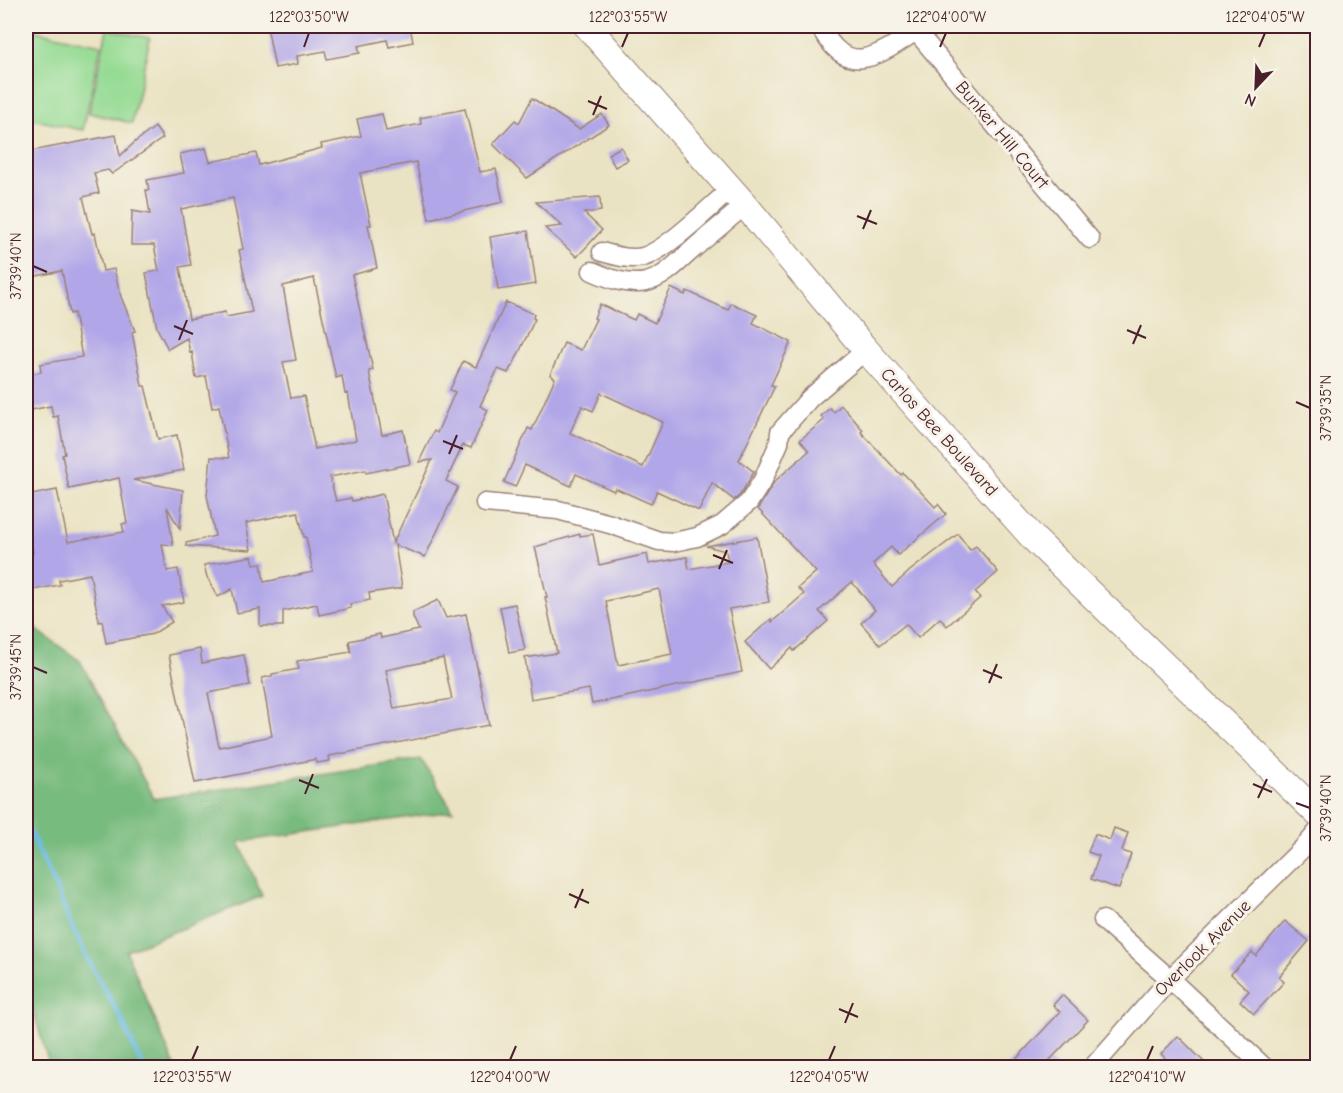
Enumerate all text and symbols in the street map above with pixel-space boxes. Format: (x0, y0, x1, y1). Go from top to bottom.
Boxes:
text: 122°03'50"W (269, 8, 349, 26)
text: 122°03'55"W (589, 8, 667, 26)
text: 122°04'00"W (906, 8, 986, 26)
text: 122°04'05"W (1225, 8, 1305, 26)
north arrow (1226, 57, 1286, 117)
street label: Bunker Hill Court (951, 77, 1054, 194)
text: N (1242, 90, 1259, 110)
text: 37°39'40"N (7, 232, 25, 300)
street label: Carlos Bee Boulevard (876, 364, 1002, 500)
text: 37°39'35"N (1317, 375, 1335, 441)
text: 37°39'45"N (7, 634, 25, 700)
text: 37°39'40"N (1317, 774, 1335, 842)
street label: Overlook Avenue (1151, 896, 1255, 1000)
text: 122°03'55"W (153, 1068, 231, 1086)
text: 122°04'00"W (470, 1068, 550, 1086)
text: 122°04'05"W (789, 1068, 869, 1086)
text: 122°04'10"W (1109, 1068, 1185, 1086)

